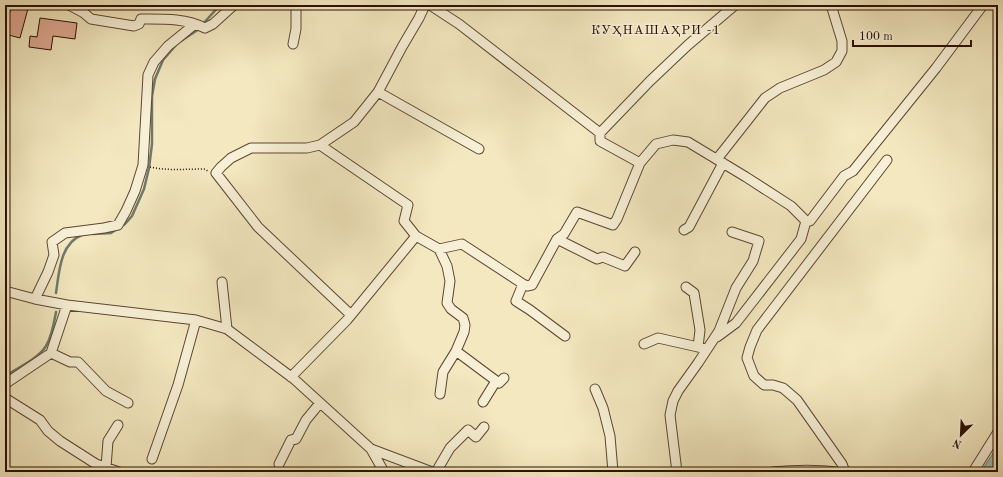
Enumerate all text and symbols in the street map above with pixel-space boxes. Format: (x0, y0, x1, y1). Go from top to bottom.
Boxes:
scale bar (853, 22, 971, 48)
district label: КУҲНАШАҲРИ -1 (591, 24, 721, 37)
text: 100 m (859, 31, 893, 43)
north arrow (941, 415, 981, 455)
text: N (951, 436, 964, 449)

